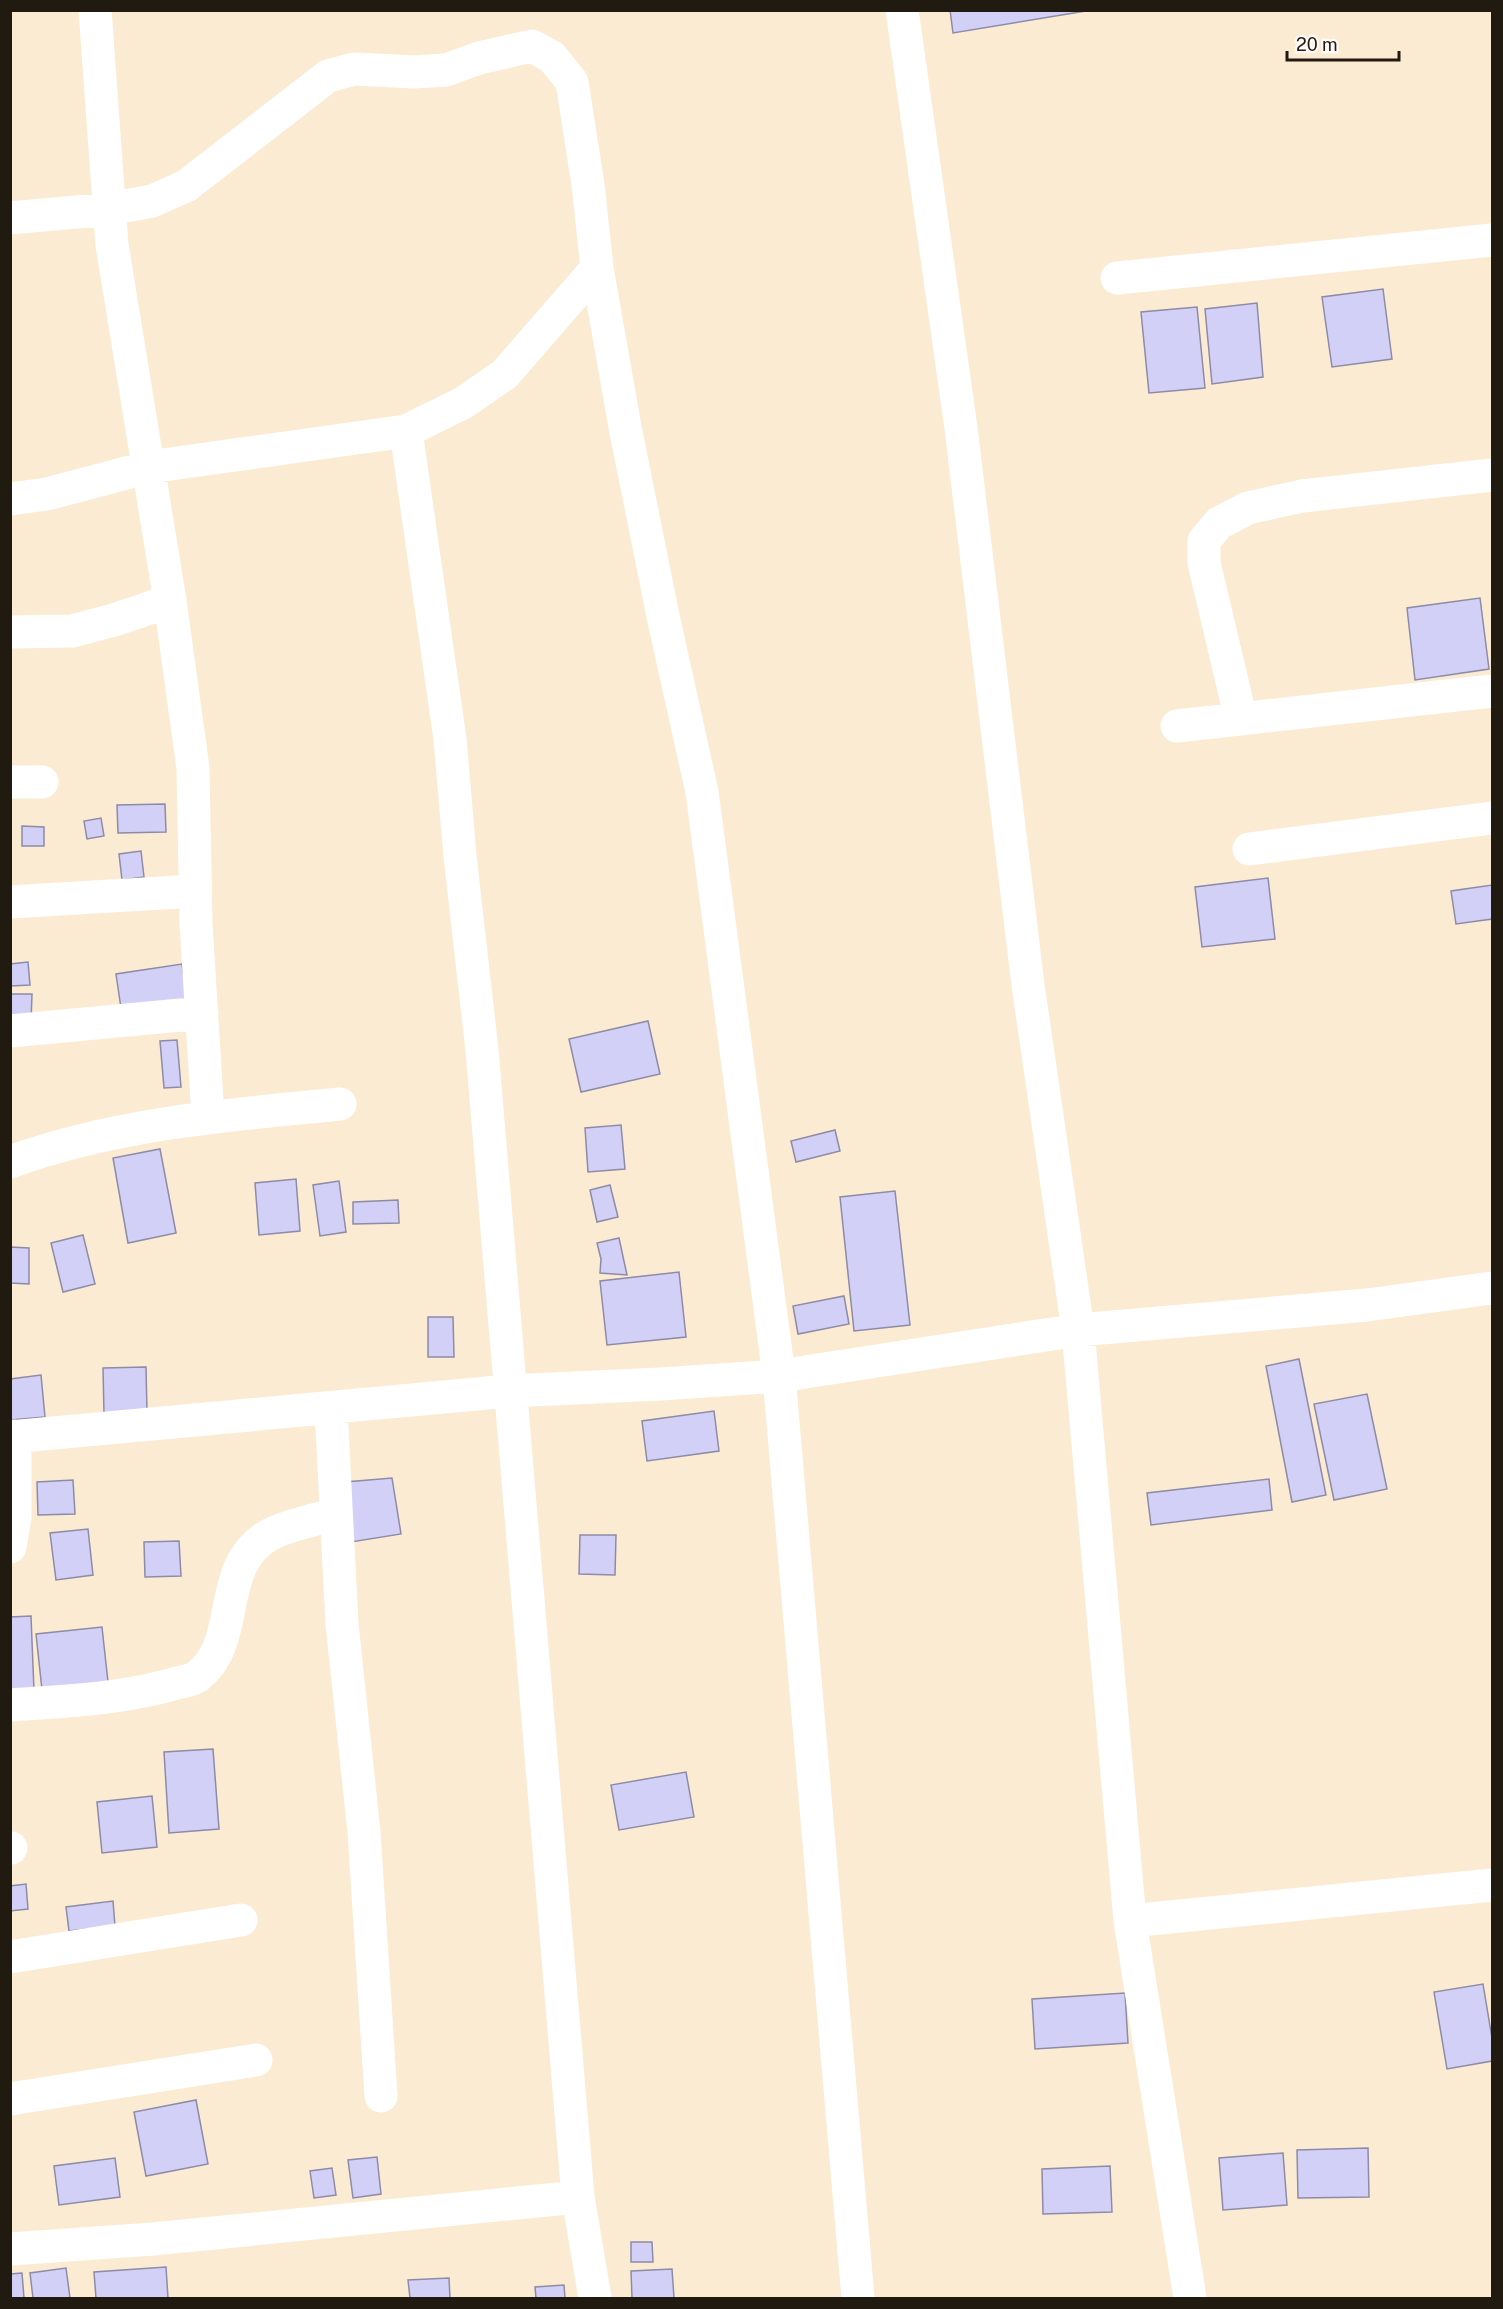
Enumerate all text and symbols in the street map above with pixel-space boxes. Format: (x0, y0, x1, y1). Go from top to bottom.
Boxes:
scale bar (1287, 24, 1400, 62)
text: 20 m (1296, 34, 1338, 55)

